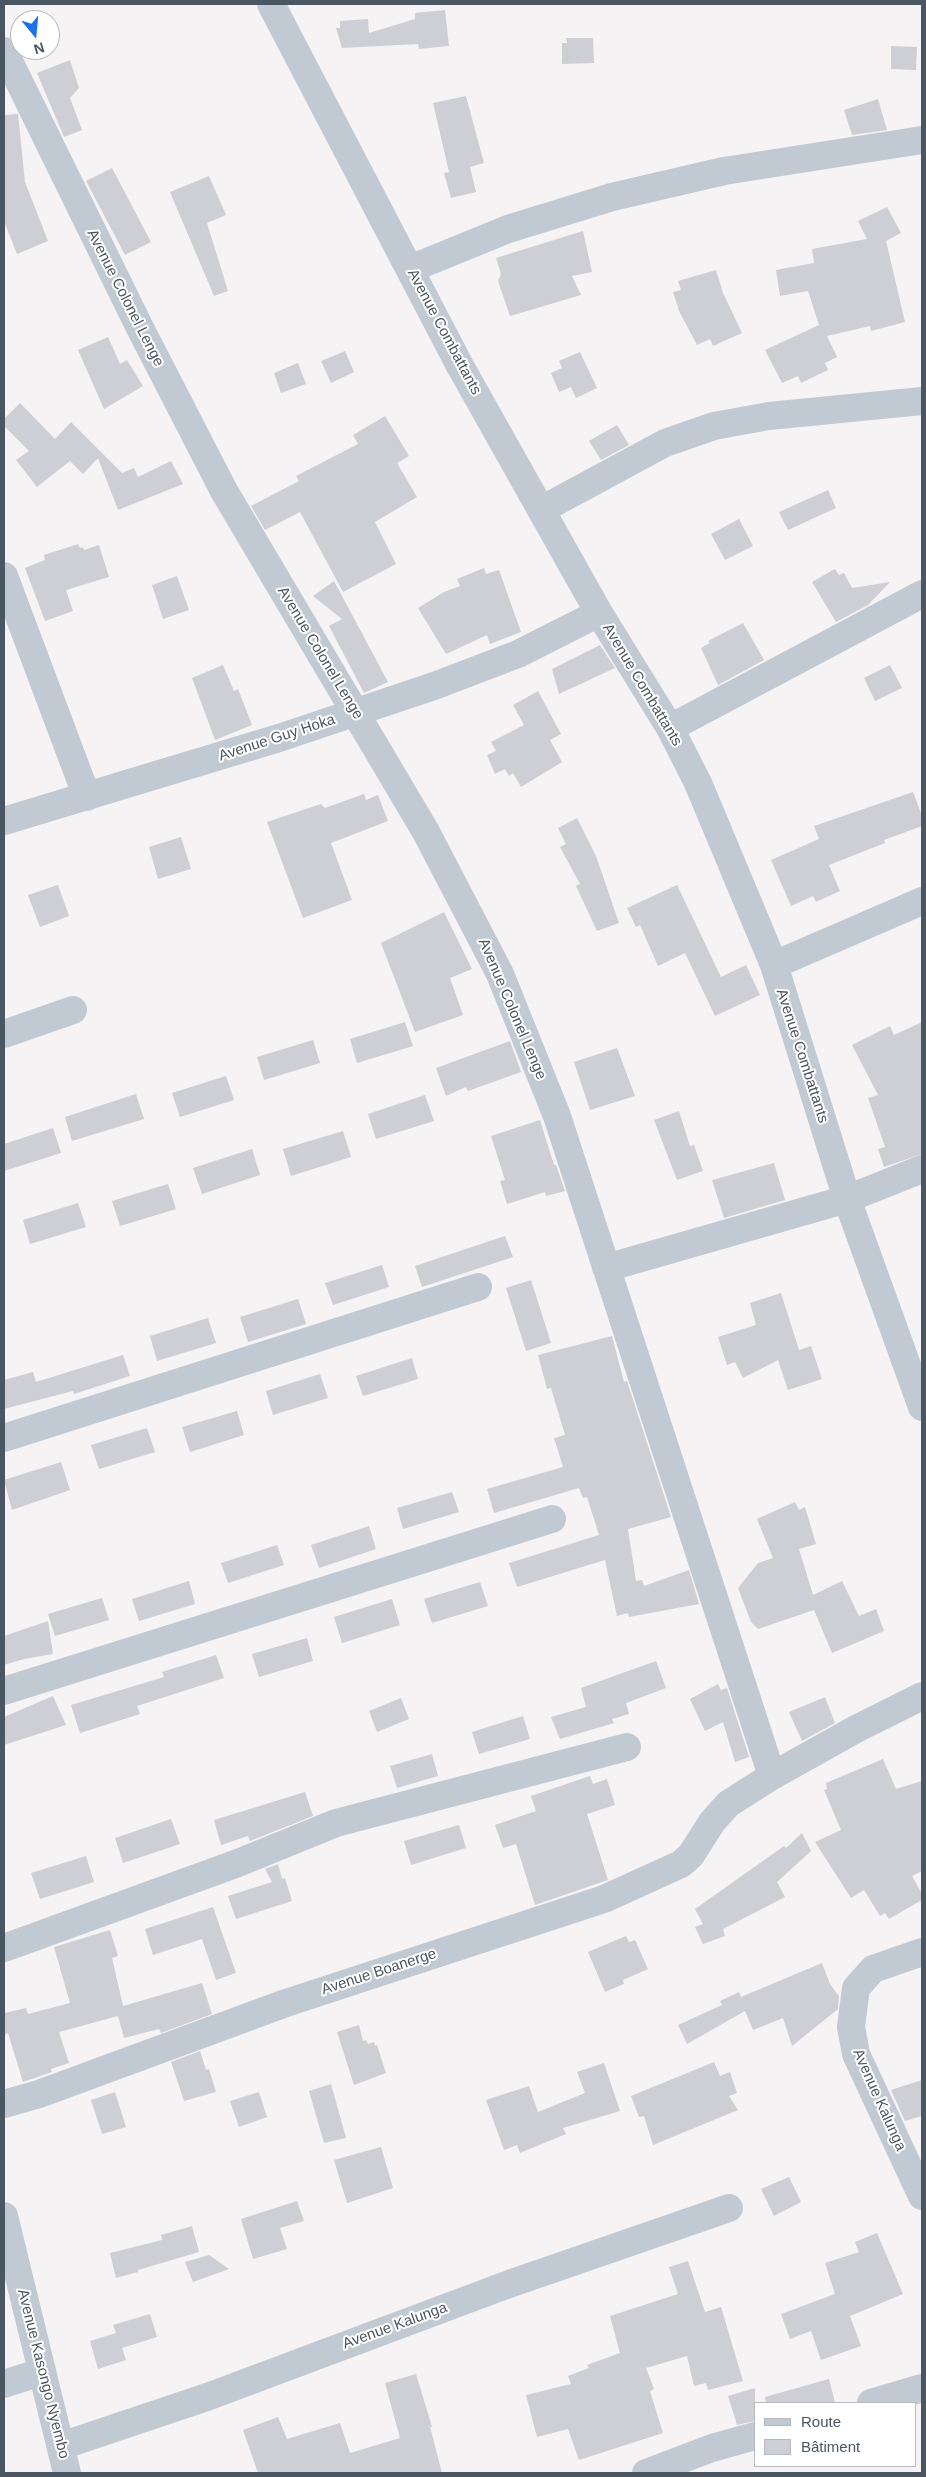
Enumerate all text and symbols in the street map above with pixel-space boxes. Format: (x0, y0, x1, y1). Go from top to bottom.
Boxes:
north arrow (10, 10, 60, 60)
text: N (32, 39, 46, 58)
street label: Avenue Colonel Lenge (83, 226, 167, 370)
street label: Avenue Combattants (403, 266, 485, 398)
street label: Avenue Colonel Lenge (273, 583, 367, 723)
street label: Avenue Combattants (598, 620, 686, 750)
street label: Avenue Guy Hoka (216, 711, 338, 765)
street label: Avenue Colonel Lenge (474, 936, 550, 1082)
street label: Avenue Combattants (772, 987, 832, 1125)
street label: Avenue Boanerge (319, 1945, 439, 1999)
street label: Avenue Kalunga (848, 2046, 910, 2154)
street label: Avenue Kasongo Nyembo (13, 2287, 73, 2461)
street label: Avenue Kalunga (340, 2299, 450, 2353)
legend (754, 2402, 916, 2467)
text: Route (801, 2413, 841, 2430)
text: Bâtiment (801, 2438, 860, 2455)

